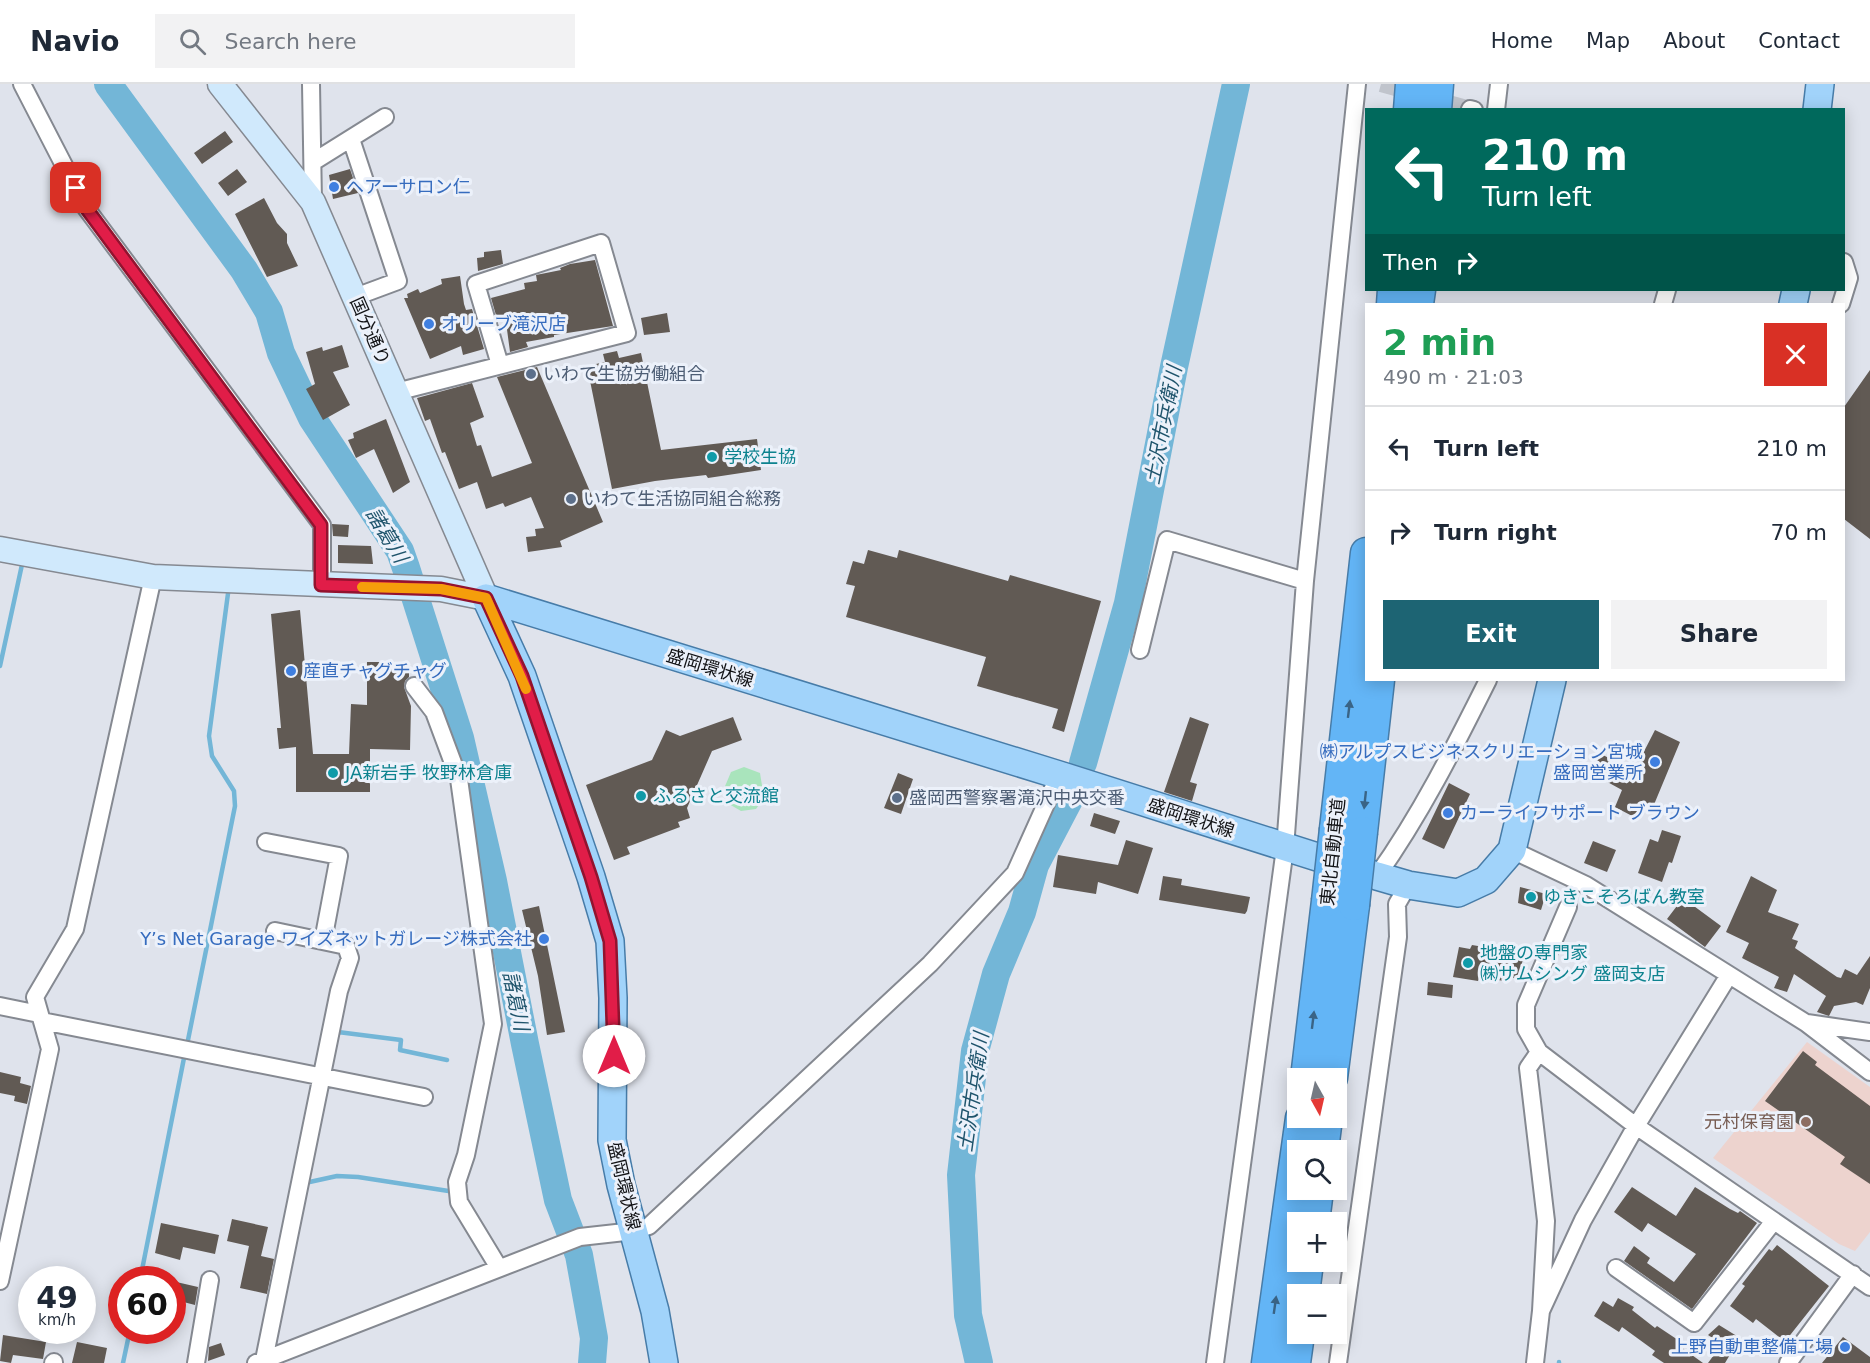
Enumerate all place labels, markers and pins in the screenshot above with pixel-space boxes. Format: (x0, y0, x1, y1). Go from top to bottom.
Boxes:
pin (50, 162, 101, 213)
place label: ヘアーサロン仁 (346, 176, 471, 197)
marker: ヘアーサロン仁 (327, 180, 341, 194)
place label: オリーブ滝沢店 (441, 313, 566, 334)
marker: オリーブ滝沢店 (422, 317, 436, 331)
place label: いわて生協労働組合 (543, 363, 705, 384)
marker: いわて生協労働組合 (524, 367, 538, 381)
place label: 学校生協 (724, 446, 796, 467)
marker: 学校生協 (705, 450, 719, 464)
place label: いわて生活協同組合総務 (583, 488, 781, 509)
marker: いわて生活協同組合総務 (564, 492, 578, 506)
place label: 産直チャグチャグ (303, 660, 447, 681)
marker: 産直チャグチャグ (284, 664, 298, 678)
place label: ㈱アルプスビジネスクリエーション宮城 盛岡営業所 (1320, 741, 1643, 783)
marker: ㈱アルプスビジネスクリエーション宮城 盛岡営業所 (1648, 755, 1662, 769)
place label: JA新岩手 牧野林倉庫 (344, 762, 512, 783)
marker: JA新岩手 牧野林倉庫 (326, 766, 340, 780)
place label: ふるさと交流館 (653, 785, 779, 806)
place label: 盛岡西警察署滝沢中央交番 (909, 787, 1125, 808)
marker: ふるさと交流館 (634, 789, 648, 803)
marker: 盛岡西警察署滝沢中央交番 (890, 791, 904, 805)
place label: カーライフサポート ブラウン (1460, 802, 1700, 823)
marker: カーライフサポート ブラウン (1441, 806, 1455, 820)
place label: ゆきこそろばん教室 (1543, 886, 1705, 907)
marker: ゆきこそろばん教室 (1524, 890, 1538, 904)
place label: Y’s Net Garage ワイズネットガレージ株式会社 (139, 928, 532, 949)
marker: Y’s Net Garage ワイズネットガレージ株式会社 (537, 932, 551, 946)
place label: 地盤の専門家 ㈱サムシング 盛岡支店 (1480, 942, 1665, 984)
marker: 地盤の専門家 ㈱サムシング 盛岡支店 (1461, 956, 1475, 970)
place label: 元村保育園 (1704, 1111, 1794, 1132)
marker: 元村保育園 (1799, 1115, 1813, 1129)
place label: 上野自動車整備工場 (1671, 1336, 1833, 1357)
marker: 上野自動車整備工場 (1838, 1340, 1852, 1354)

